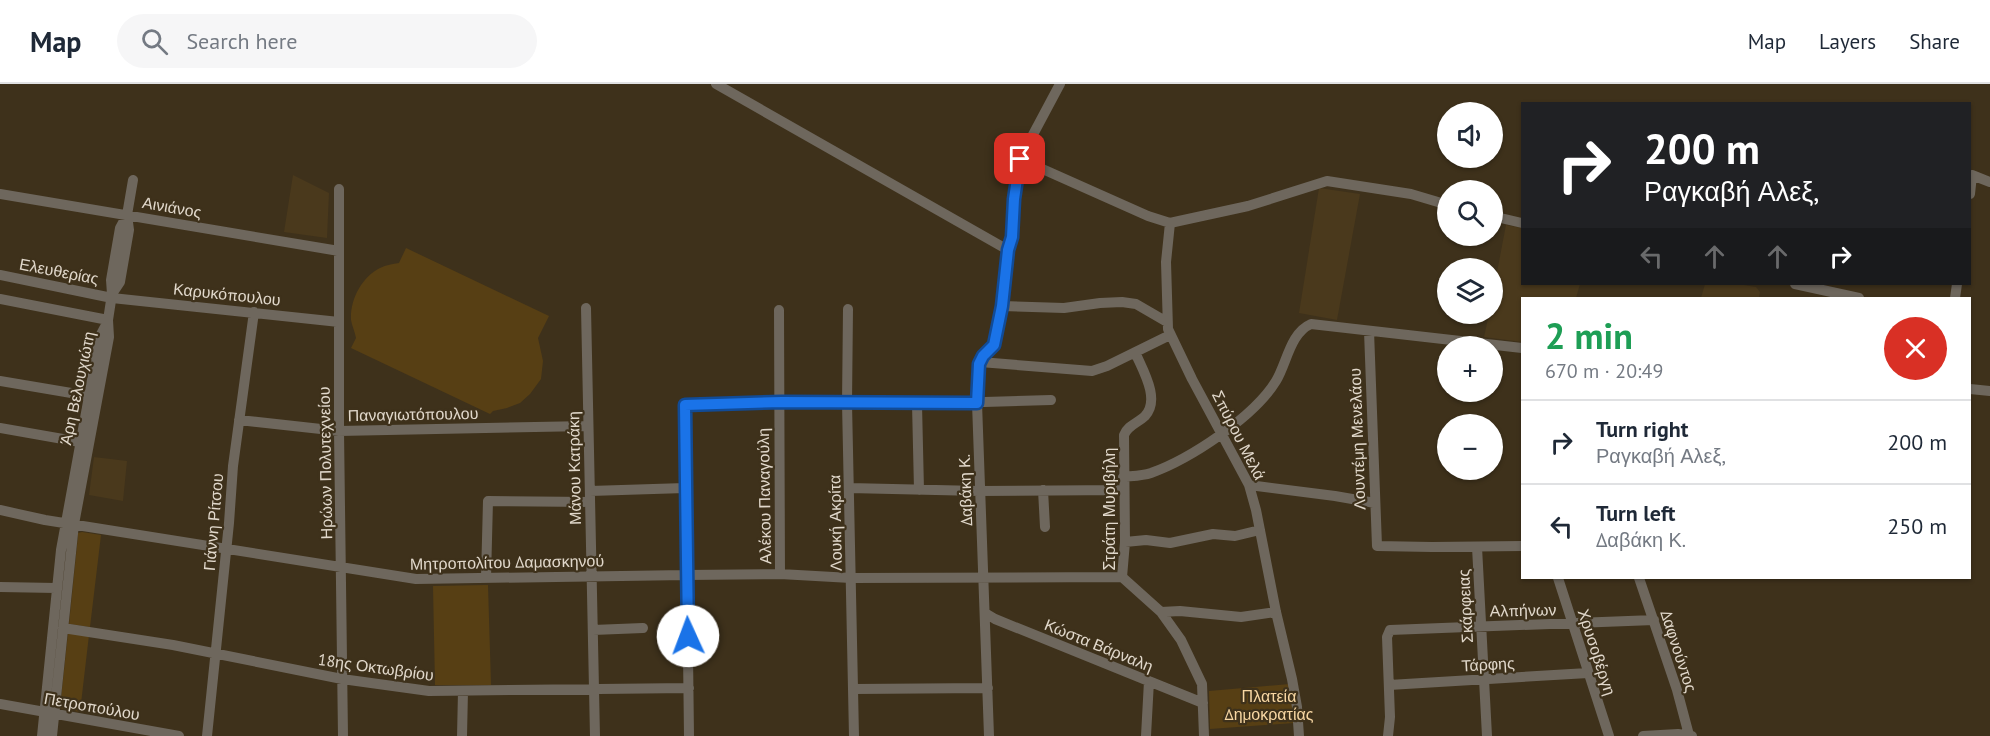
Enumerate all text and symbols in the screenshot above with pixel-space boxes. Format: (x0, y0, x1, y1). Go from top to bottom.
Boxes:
search box (117, 14, 537, 68)
text: Map (30, 23, 81, 60)
icon: search (138, 25, 171, 58)
text: Search here (186, 27, 297, 55)
text: Map (1748, 28, 1786, 55)
text: Layers (1819, 28, 1876, 55)
text: Share (1909, 28, 1960, 55)
map controls (1437, 102, 1503, 480)
button: sound (1437, 102, 1503, 168)
text: 200 m (1644, 121, 1760, 176)
icon: right (1545, 126, 1623, 204)
pin (994, 133, 1045, 184)
icon: arrive (1003, 142, 1036, 175)
text: Ραγκαβή Αλεξ, (1644, 174, 1819, 208)
button: search (1437, 180, 1503, 246)
street label: Αινιάνος (141, 192, 203, 222)
icon: left (1635, 240, 1668, 273)
icon: ahead (1698, 240, 1731, 273)
icon: ahead (1761, 240, 1794, 273)
icon: right (1824, 240, 1857, 273)
street label: Ελευθερίας (18, 254, 101, 289)
button: layers (1437, 258, 1503, 324)
street label: Καρυκόπουλου (172, 278, 282, 310)
text: 2 min (1545, 312, 1633, 359)
button: close (1884, 317, 1947, 380)
street label: Άρη Βελουχιώτη (55, 329, 99, 447)
button: + (1437, 336, 1503, 402)
text: 670 m · 20:49 (1545, 358, 1663, 384)
street label: Λουντέμη Μενελάου (1345, 368, 1369, 510)
street label: Ηρώων Πολυτεχνείου (314, 387, 336, 539)
street label: Σπύρου Μελά (1208, 387, 1270, 483)
street label: Παναγιωτόπουλου (347, 403, 479, 425)
street label: Μάνου Κατράκη (563, 411, 585, 525)
button: − (1437, 414, 1503, 480)
text: Turn right (1596, 415, 1688, 443)
icon: right (1545, 426, 1578, 459)
street label: Αλέκου Παναγούλη (753, 428, 775, 564)
text: 200 m (1887, 428, 1947, 456)
text: Ραγκαβή Αλεξ, (1596, 443, 1726, 469)
street label: Στράτη Μυριβήλη (1099, 447, 1119, 571)
street label: Δαβάκη Κ. (954, 454, 976, 526)
street label: Γιάννη Ρίτσου (199, 472, 227, 572)
street label: Λουκή Ακρίτα (824, 475, 846, 571)
text: Turn left (1596, 499, 1676, 527)
icon: left (1545, 510, 1578, 543)
text: 250 m (1887, 512, 1947, 540)
text: Δαβάκη Κ. (1596, 527, 1686, 553)
street label: Μητροπολίτου Δαμασκηνού (410, 550, 604, 574)
street label: Σκάρφειας (1453, 568, 1477, 644)
street label: Αλπήνων (1489, 599, 1557, 621)
position arrow (656, 604, 720, 668)
street label: Χρυσοβέργη (1574, 606, 1620, 698)
street label: Δαφνούντος (1656, 607, 1702, 695)
street label: Κώστα Βάρναλη (1042, 614, 1156, 676)
street label: 18ης Οκτωβρίου (317, 649, 435, 685)
street label: Τάρφης (1461, 653, 1515, 675)
park label: Πλατεία Δημοκρατίας (1225, 686, 1314, 724)
street label: Πετροπούλου (43, 688, 141, 724)

